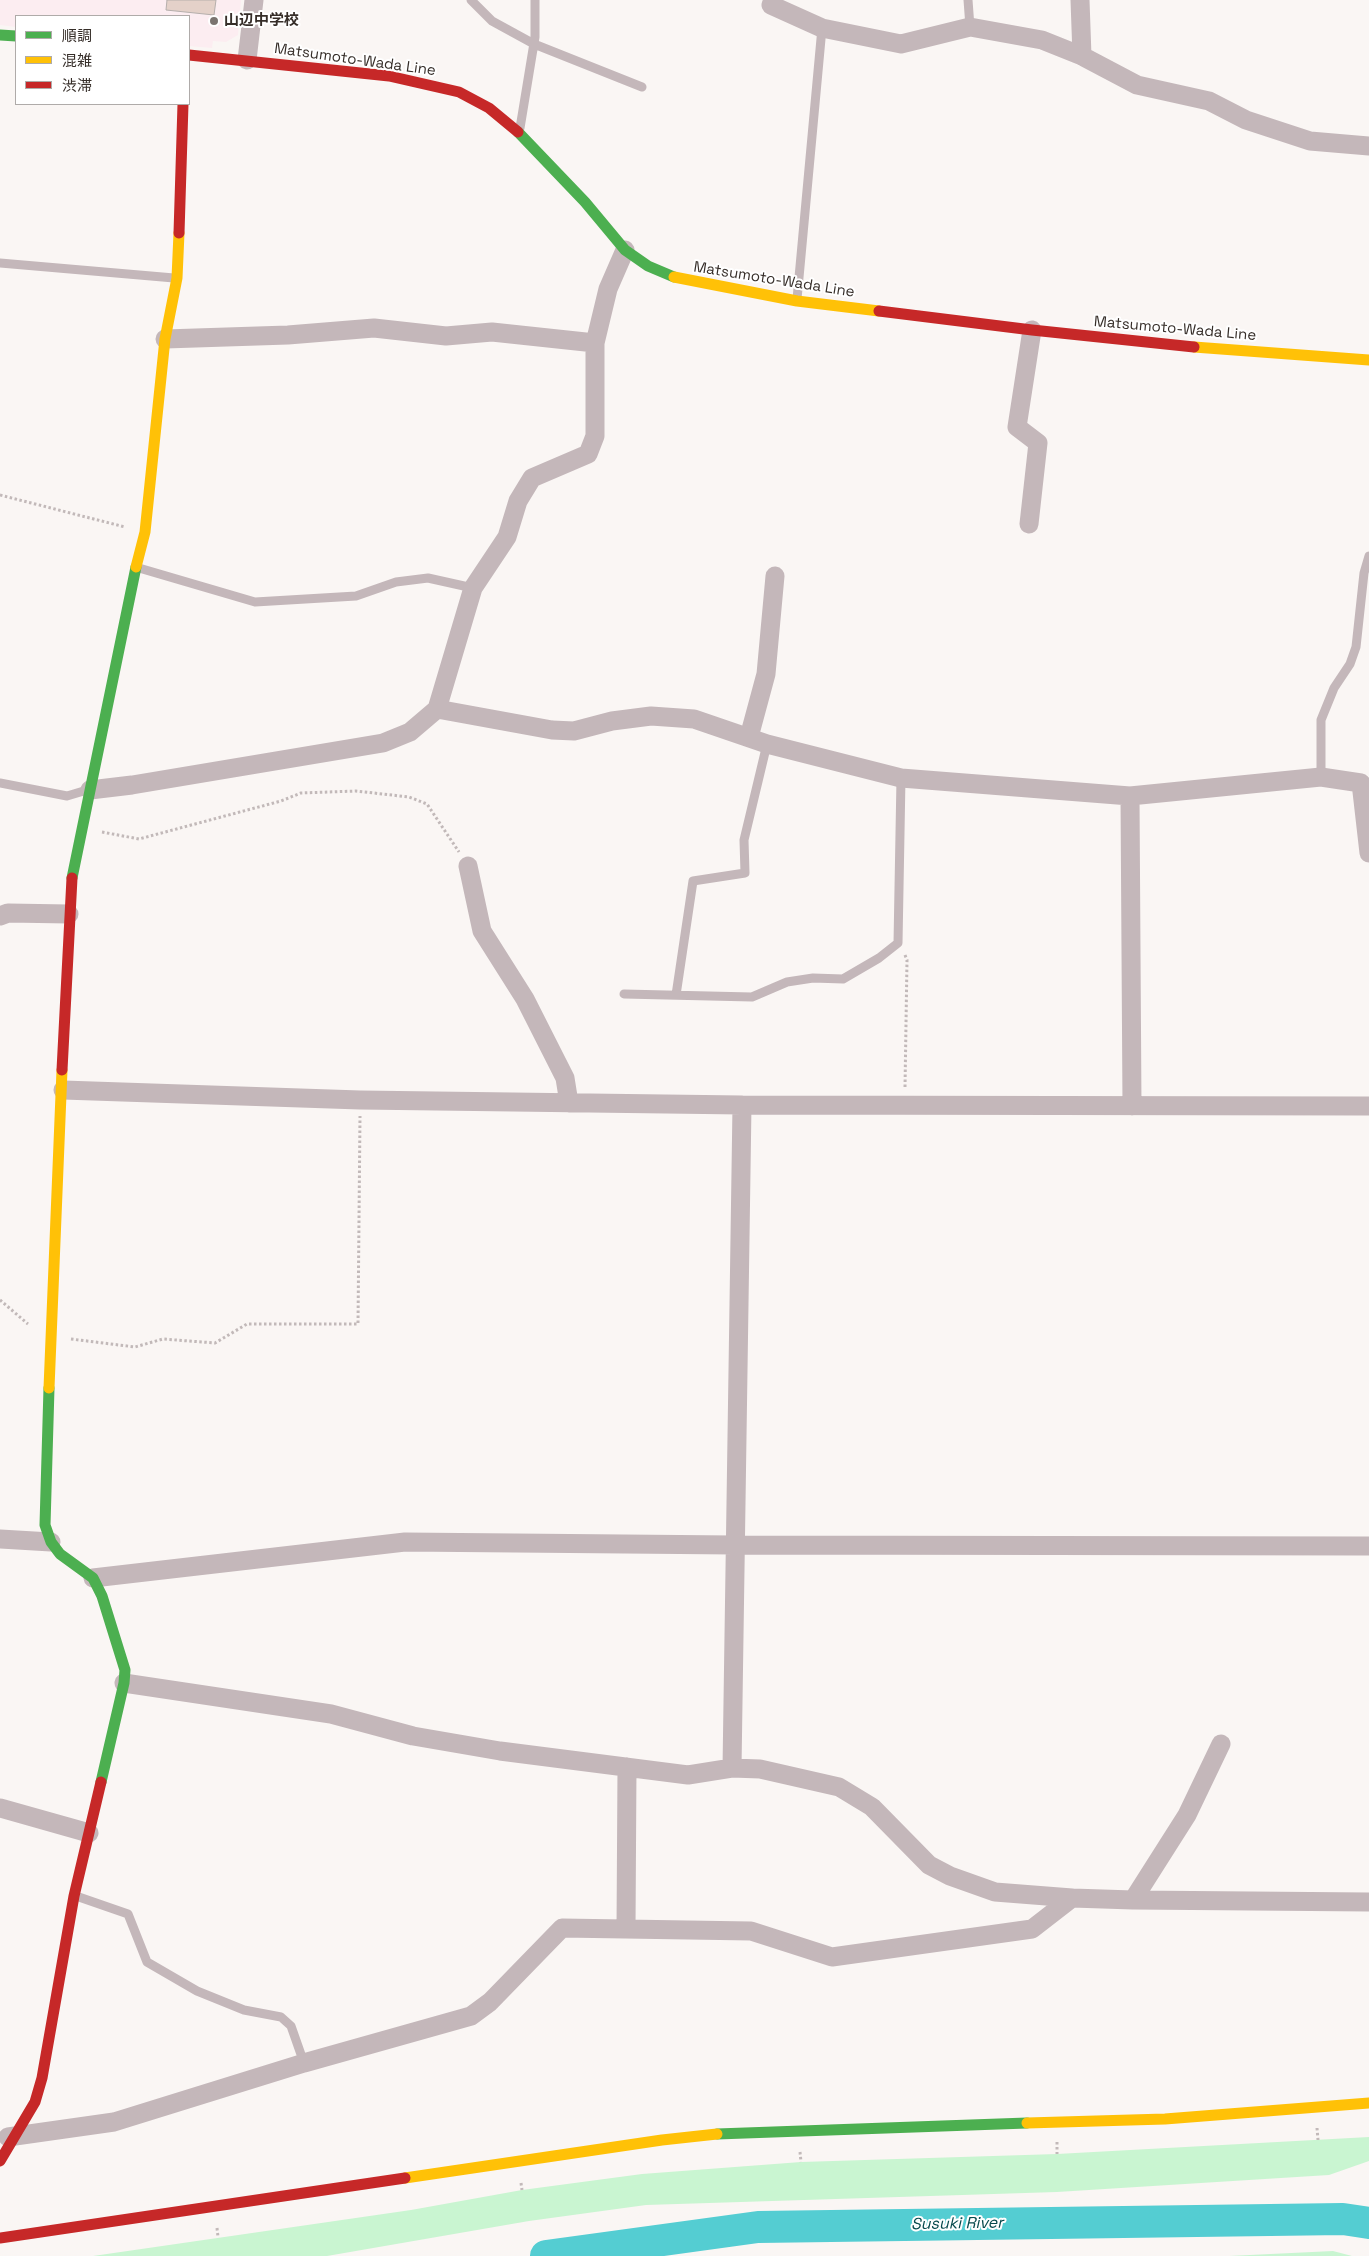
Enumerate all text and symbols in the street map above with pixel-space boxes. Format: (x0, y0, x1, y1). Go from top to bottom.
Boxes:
place label: 山辺中学校 (224, 12, 299, 30)
legend (15, 15, 190, 105)
marker: 山辺中学校 (208, 15, 220, 27)
text: 順調 (62, 26, 92, 45)
street label: Matsumoto-Wada Line (273, 40, 437, 80)
text: 混雑 (62, 51, 92, 70)
text: 渋滞 (62, 76, 92, 95)
street label: Matsumoto-Wada Line (692, 258, 856, 302)
street label: Matsumoto-Wada Line (1093, 313, 1257, 345)
water label: Susuki River (911, 2214, 1003, 2234)

